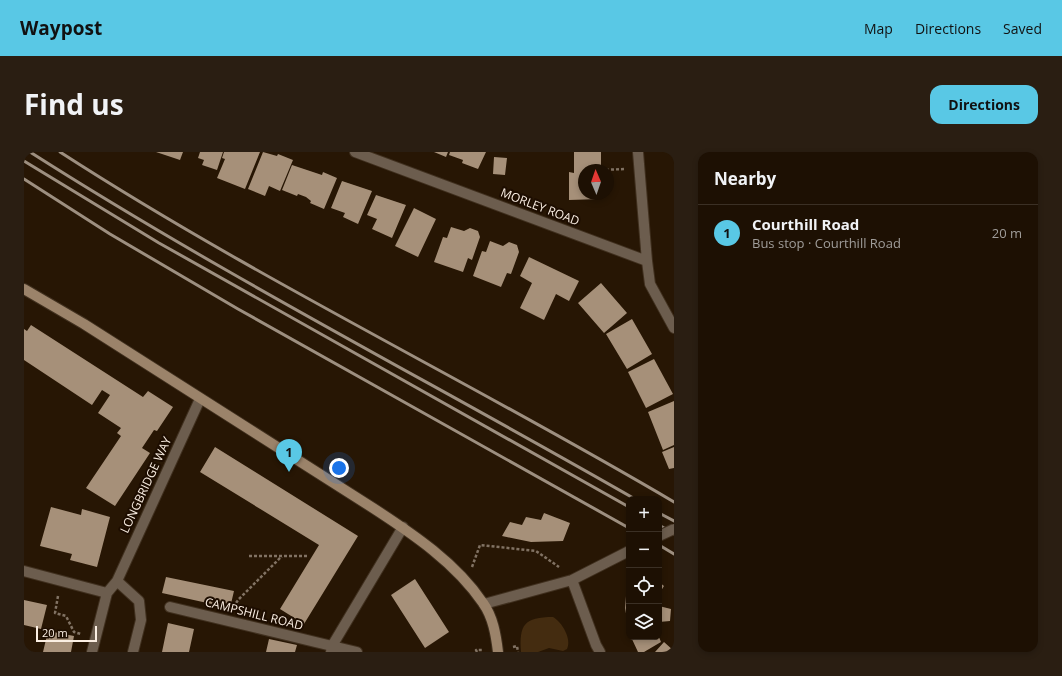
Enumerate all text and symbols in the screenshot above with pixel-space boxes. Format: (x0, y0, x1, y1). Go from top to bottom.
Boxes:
text: Waypost (20, 15, 102, 41)
text: Map (864, 19, 893, 38)
text: Directions (915, 19, 981, 38)
text: Saved (1003, 19, 1042, 38)
text: Find us (24, 85, 124, 123)
button: Directions (930, 85, 1038, 124)
north arrow (578, 164, 614, 200)
text: Nearby (714, 167, 776, 190)
street label: MORLEY ROAD (498, 184, 582, 229)
text: Courthill Road (752, 214, 859, 234)
text: 1 (723, 224, 731, 242)
text: 20 m (992, 224, 1022, 242)
text: Bus stop · Courthill Road (752, 234, 901, 252)
street label: LONGBRIDGE WAY (116, 434, 175, 536)
pin: 1 (276, 439, 302, 472)
your location (329, 458, 349, 478)
map controls (626, 496, 662, 640)
button: + (626, 496, 662, 532)
button: − (626, 532, 662, 568)
button: locate (626, 568, 662, 604)
street label: CAMPSHILL ROAD (203, 593, 305, 634)
button: layers (626, 604, 662, 640)
scale bar (36, 624, 97, 643)
text: 20 m (42, 625, 68, 640)

